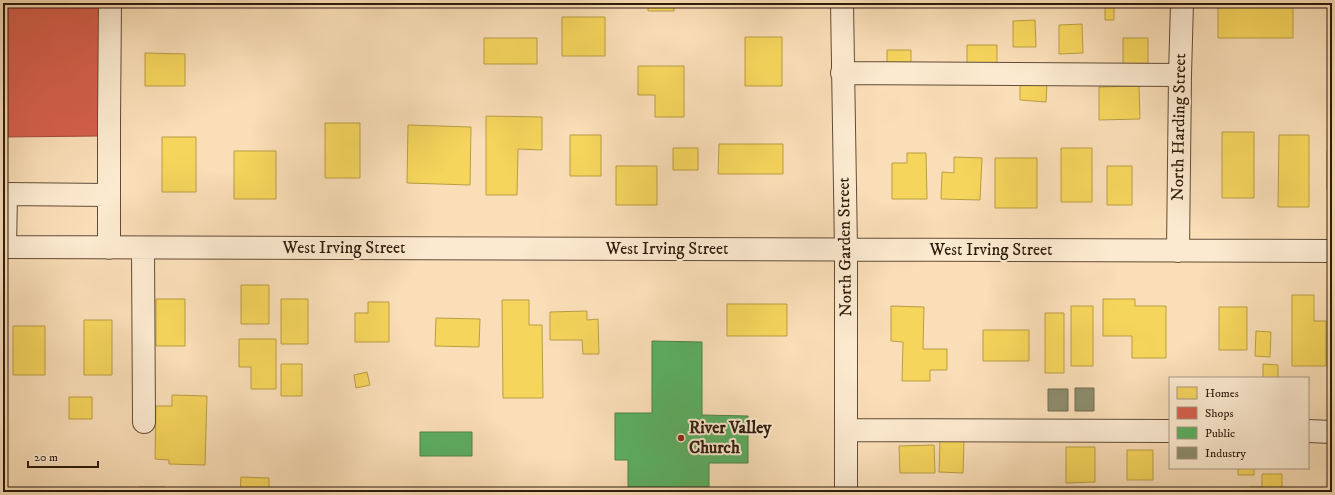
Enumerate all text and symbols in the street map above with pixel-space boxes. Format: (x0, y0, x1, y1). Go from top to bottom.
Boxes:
street label: North Harding Street (1167, 52, 1191, 201)
street label: North Garden Street (833, 176, 857, 317)
street label: West Irving Street (281, 237, 406, 259)
street label: West Irving Street (604, 238, 729, 260)
street label: West Irving Street (928, 239, 1053, 261)
legend (1169, 377, 1309, 469)
text: Homes (1205, 386, 1239, 401)
text: Shops (1205, 406, 1233, 421)
place label: River Valley Church (689, 417, 772, 459)
text: Public (1205, 426, 1235, 441)
marker: River Valley Church (676, 433, 686, 443)
scale bar (28, 443, 98, 469)
text: Industry (1205, 446, 1246, 461)
text: 20 m (34, 450, 58, 465)

